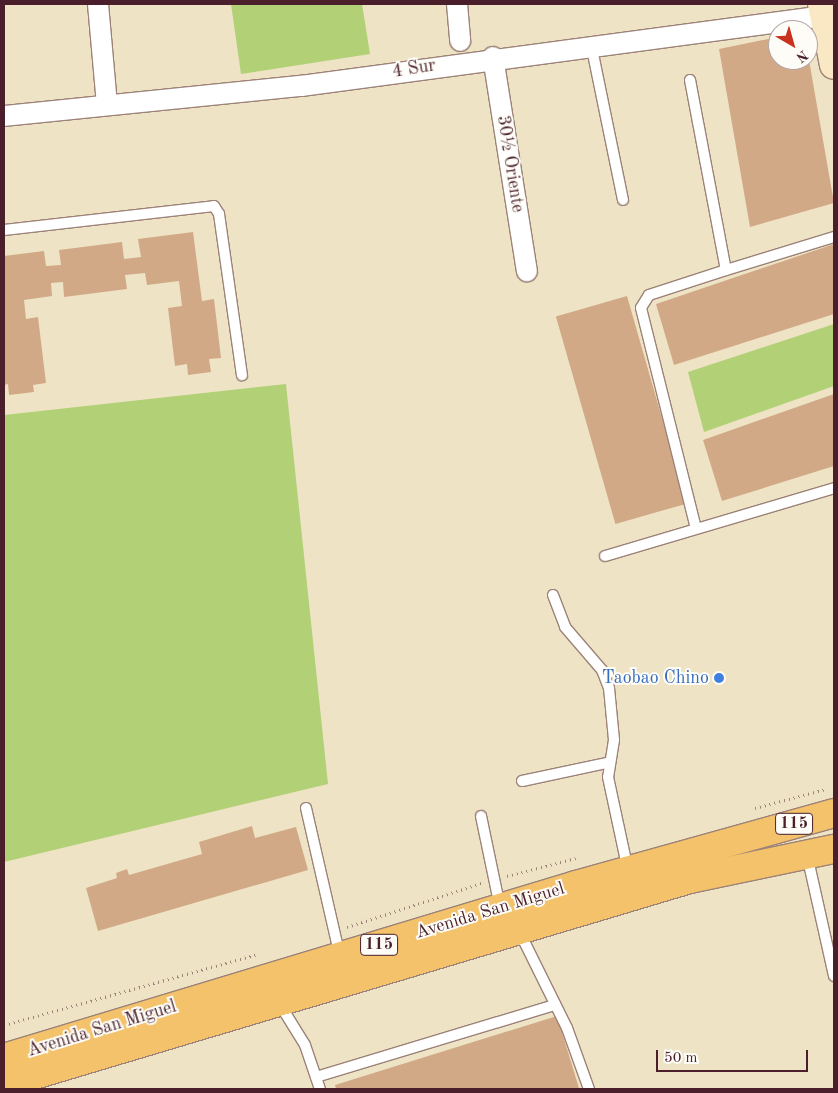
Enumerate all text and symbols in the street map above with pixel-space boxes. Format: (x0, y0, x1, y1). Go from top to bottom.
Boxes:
north arrow (768, 20, 818, 70)
text: N (793, 47, 810, 65)
street label: 4 Sur (391, 55, 437, 83)
street label: 30½ Oriente (492, 114, 528, 214)
place label: Taobao Chino (602, 667, 709, 689)
marker: Taobao Chino (713, 672, 725, 684)
road number: 115 (774, 811, 814, 838)
street label: Avenida San Miguel (413, 878, 567, 944)
road number: 115 (359, 932, 399, 958)
street label: Avenida San Miguel (25, 996, 179, 1062)
scale bar (658, 1040, 810, 1072)
text: 50 m (664, 1051, 698, 1066)

